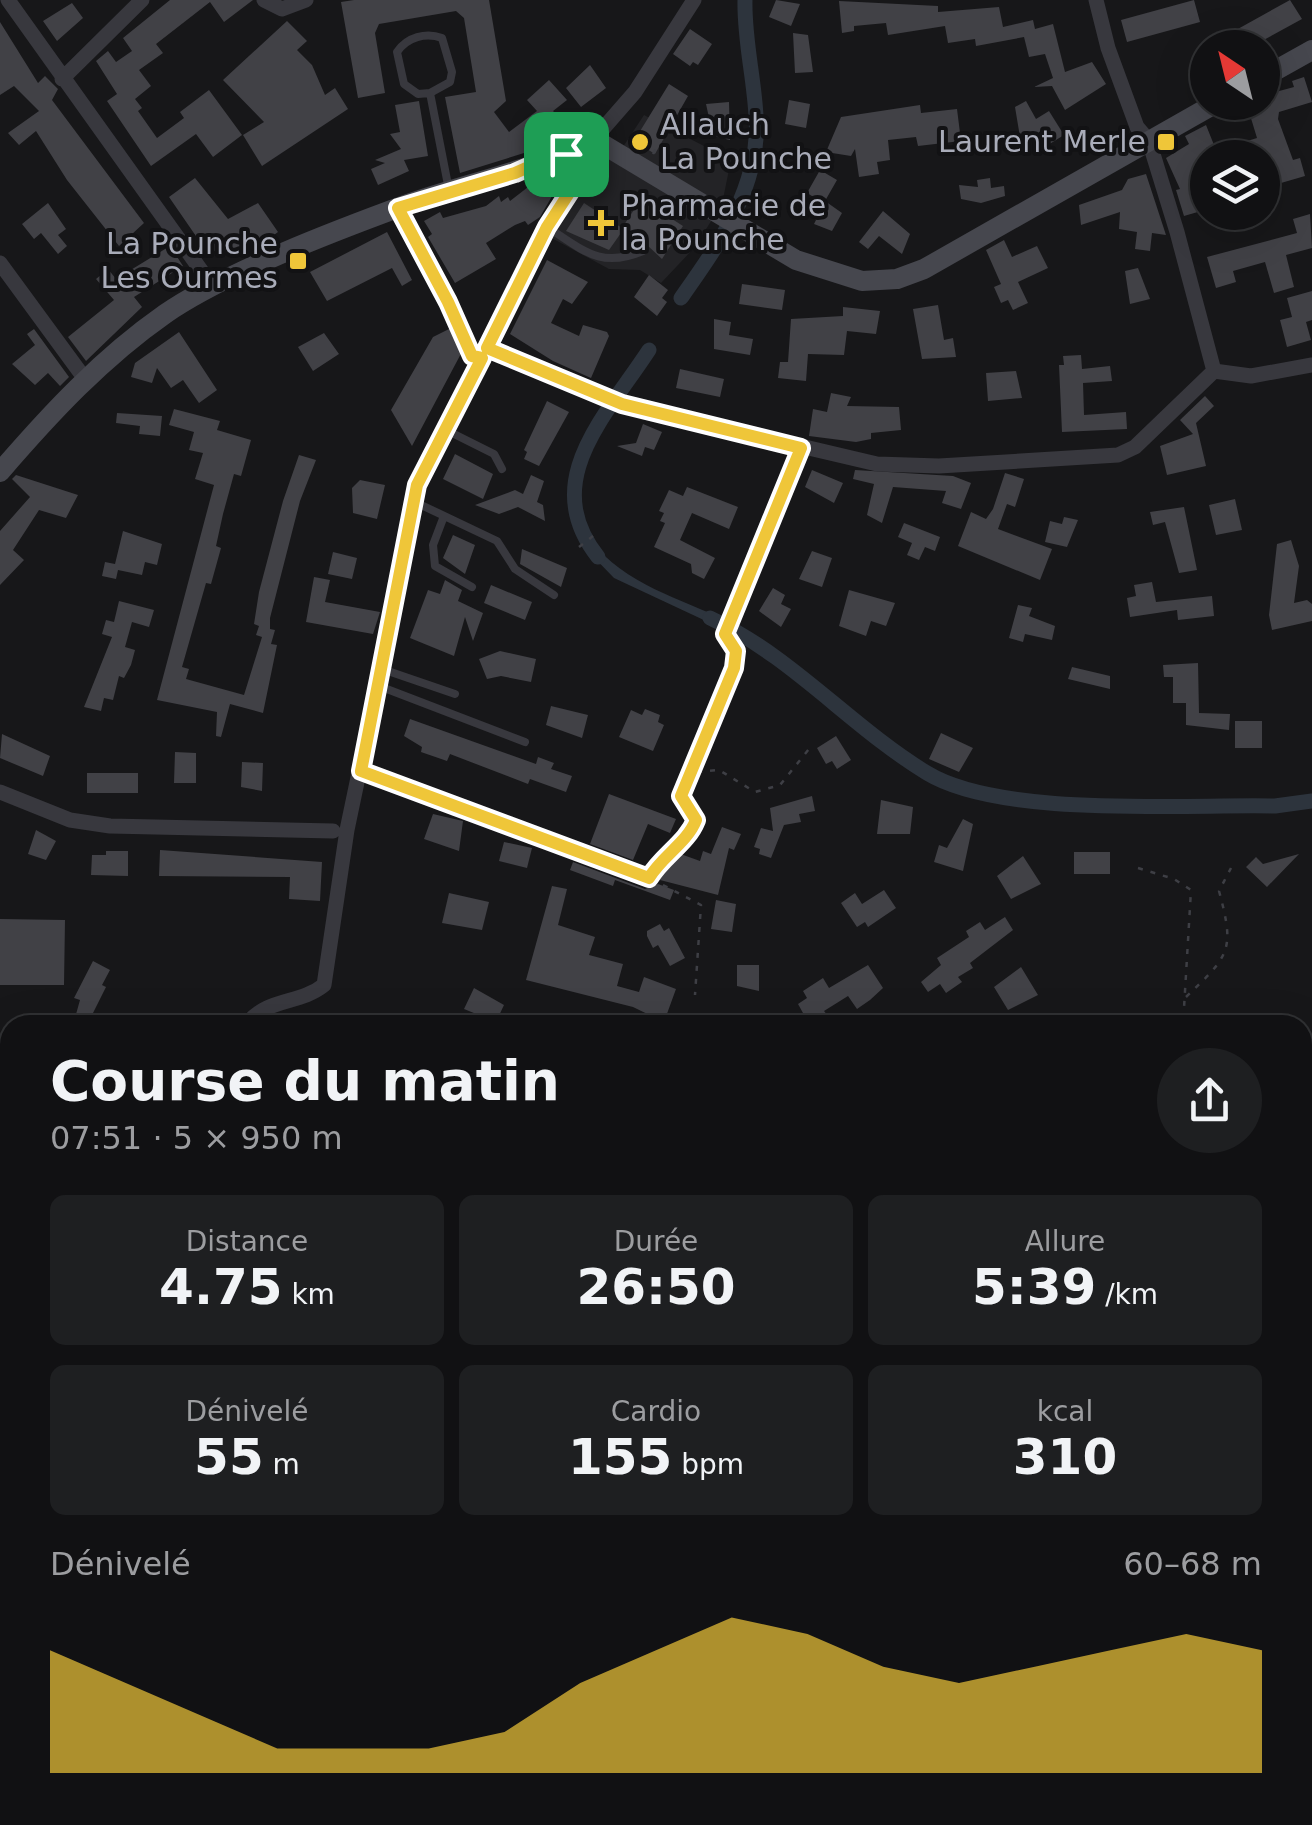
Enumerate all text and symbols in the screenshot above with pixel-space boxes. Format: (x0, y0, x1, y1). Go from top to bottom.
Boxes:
north arrow (1190, 30, 1280, 120)
map controls (1190, 30, 1280, 230)
place label: Allauch La Pounche (660, 107, 832, 176)
pin (524, 112, 609, 197)
place label: Laurent Merle (938, 124, 1146, 159)
icon: arrive (539, 127, 594, 182)
marker: Allauch La Pounche (629, 131, 651, 153)
marker: Laurent Merle (1155, 131, 1177, 153)
button: layers (1190, 140, 1280, 230)
place label: Pharmacie de la Pounche (621, 188, 826, 257)
marker: Pharmacie de la Pounche (590, 212, 612, 234)
place label: La Pounche Les Ourmes (100, 226, 278, 295)
marker: La Pounche Les Ourmes (287, 250, 309, 272)
button: share (1157, 1048, 1262, 1153)
text: Course du matin (50, 1049, 560, 1113)
text: 07:51 · 5 × 950 m (50, 1119, 343, 1157)
text: Distance (186, 1225, 308, 1258)
text: Durée (614, 1225, 698, 1258)
text: Allure (1025, 1225, 1105, 1258)
text: 4.75 (159, 1258, 282, 1316)
text: 26:50 (576, 1258, 736, 1316)
text: 5:39 (972, 1258, 1096, 1316)
text: km (282, 1278, 335, 1311)
text: /km (1096, 1278, 1158, 1311)
text: Dénivelé (185, 1395, 309, 1428)
text: Cardio (611, 1395, 701, 1428)
text: kcal (1037, 1395, 1093, 1428)
text: 55 (194, 1428, 264, 1486)
text: 155 (568, 1428, 672, 1486)
text: 310 (1013, 1428, 1117, 1486)
text: m (264, 1448, 300, 1481)
text: bpm (672, 1448, 744, 1481)
text: Dénivelé (50, 1545, 191, 1583)
text: 60–68 m (1123, 1545, 1262, 1583)

